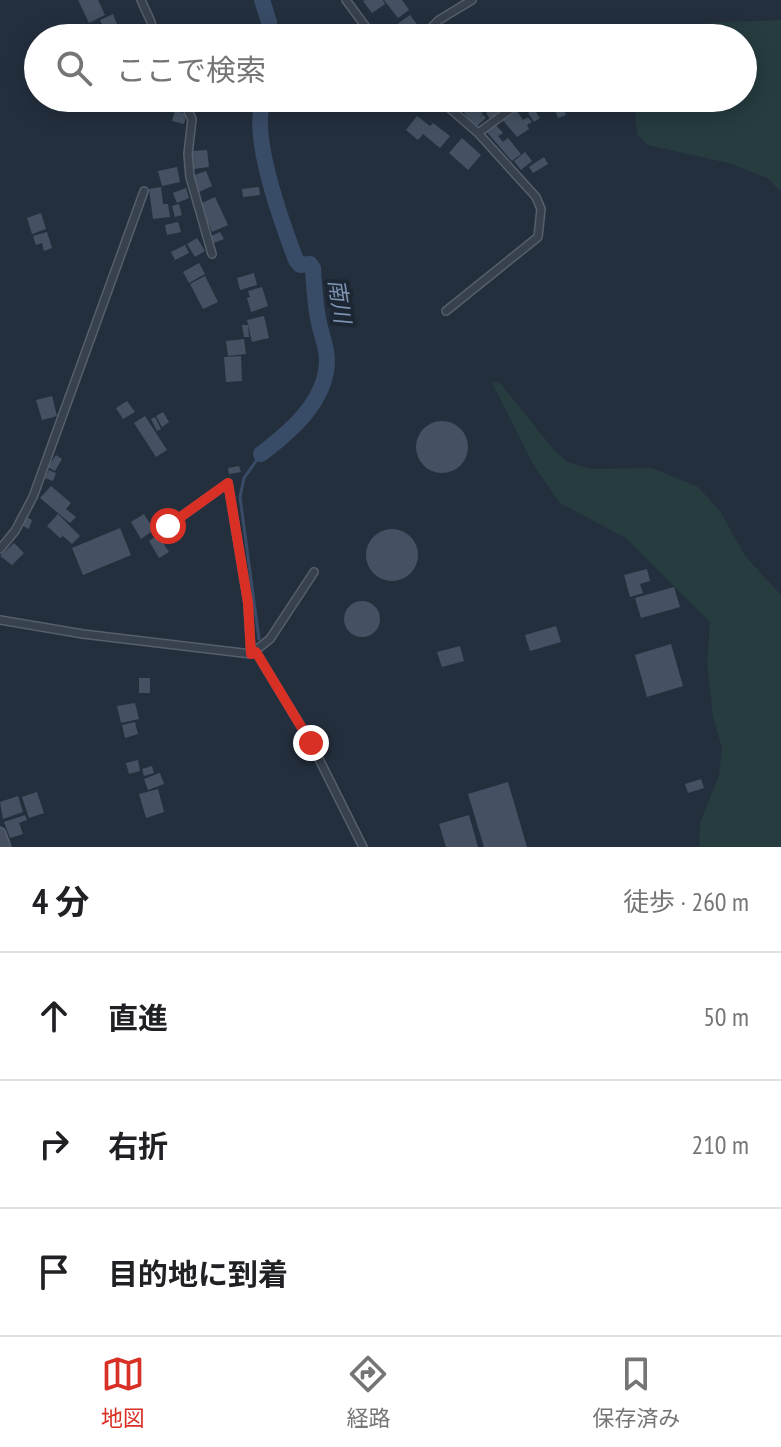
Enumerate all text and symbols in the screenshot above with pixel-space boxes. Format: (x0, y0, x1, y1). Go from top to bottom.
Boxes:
search box (24, 24, 757, 112)
icon: search (52, 46, 96, 90)
text: ここで検索 (116, 50, 266, 89)
water label: 南川 (323, 277, 358, 327)
route start (150, 508, 186, 544)
route end (293, 725, 329, 761)
text: 4 分 (32, 879, 89, 923)
text: 徒歩 · 260 m (623, 885, 749, 918)
icon: ahead (32, 994, 76, 1038)
text: 直進 (108, 998, 168, 1037)
text: 50 m (703, 1000, 749, 1033)
icon: right (32, 1122, 76, 1166)
text: 右折 (108, 1126, 168, 1165)
text: 210 m (691, 1128, 749, 1161)
icon: arrive (32, 1250, 76, 1294)
text: 目的地に到着 (108, 1254, 288, 1293)
tab: 地図 (101, 1352, 145, 1432)
tab: 経路 (346, 1352, 390, 1432)
tab: 保存済み (592, 1352, 680, 1432)

